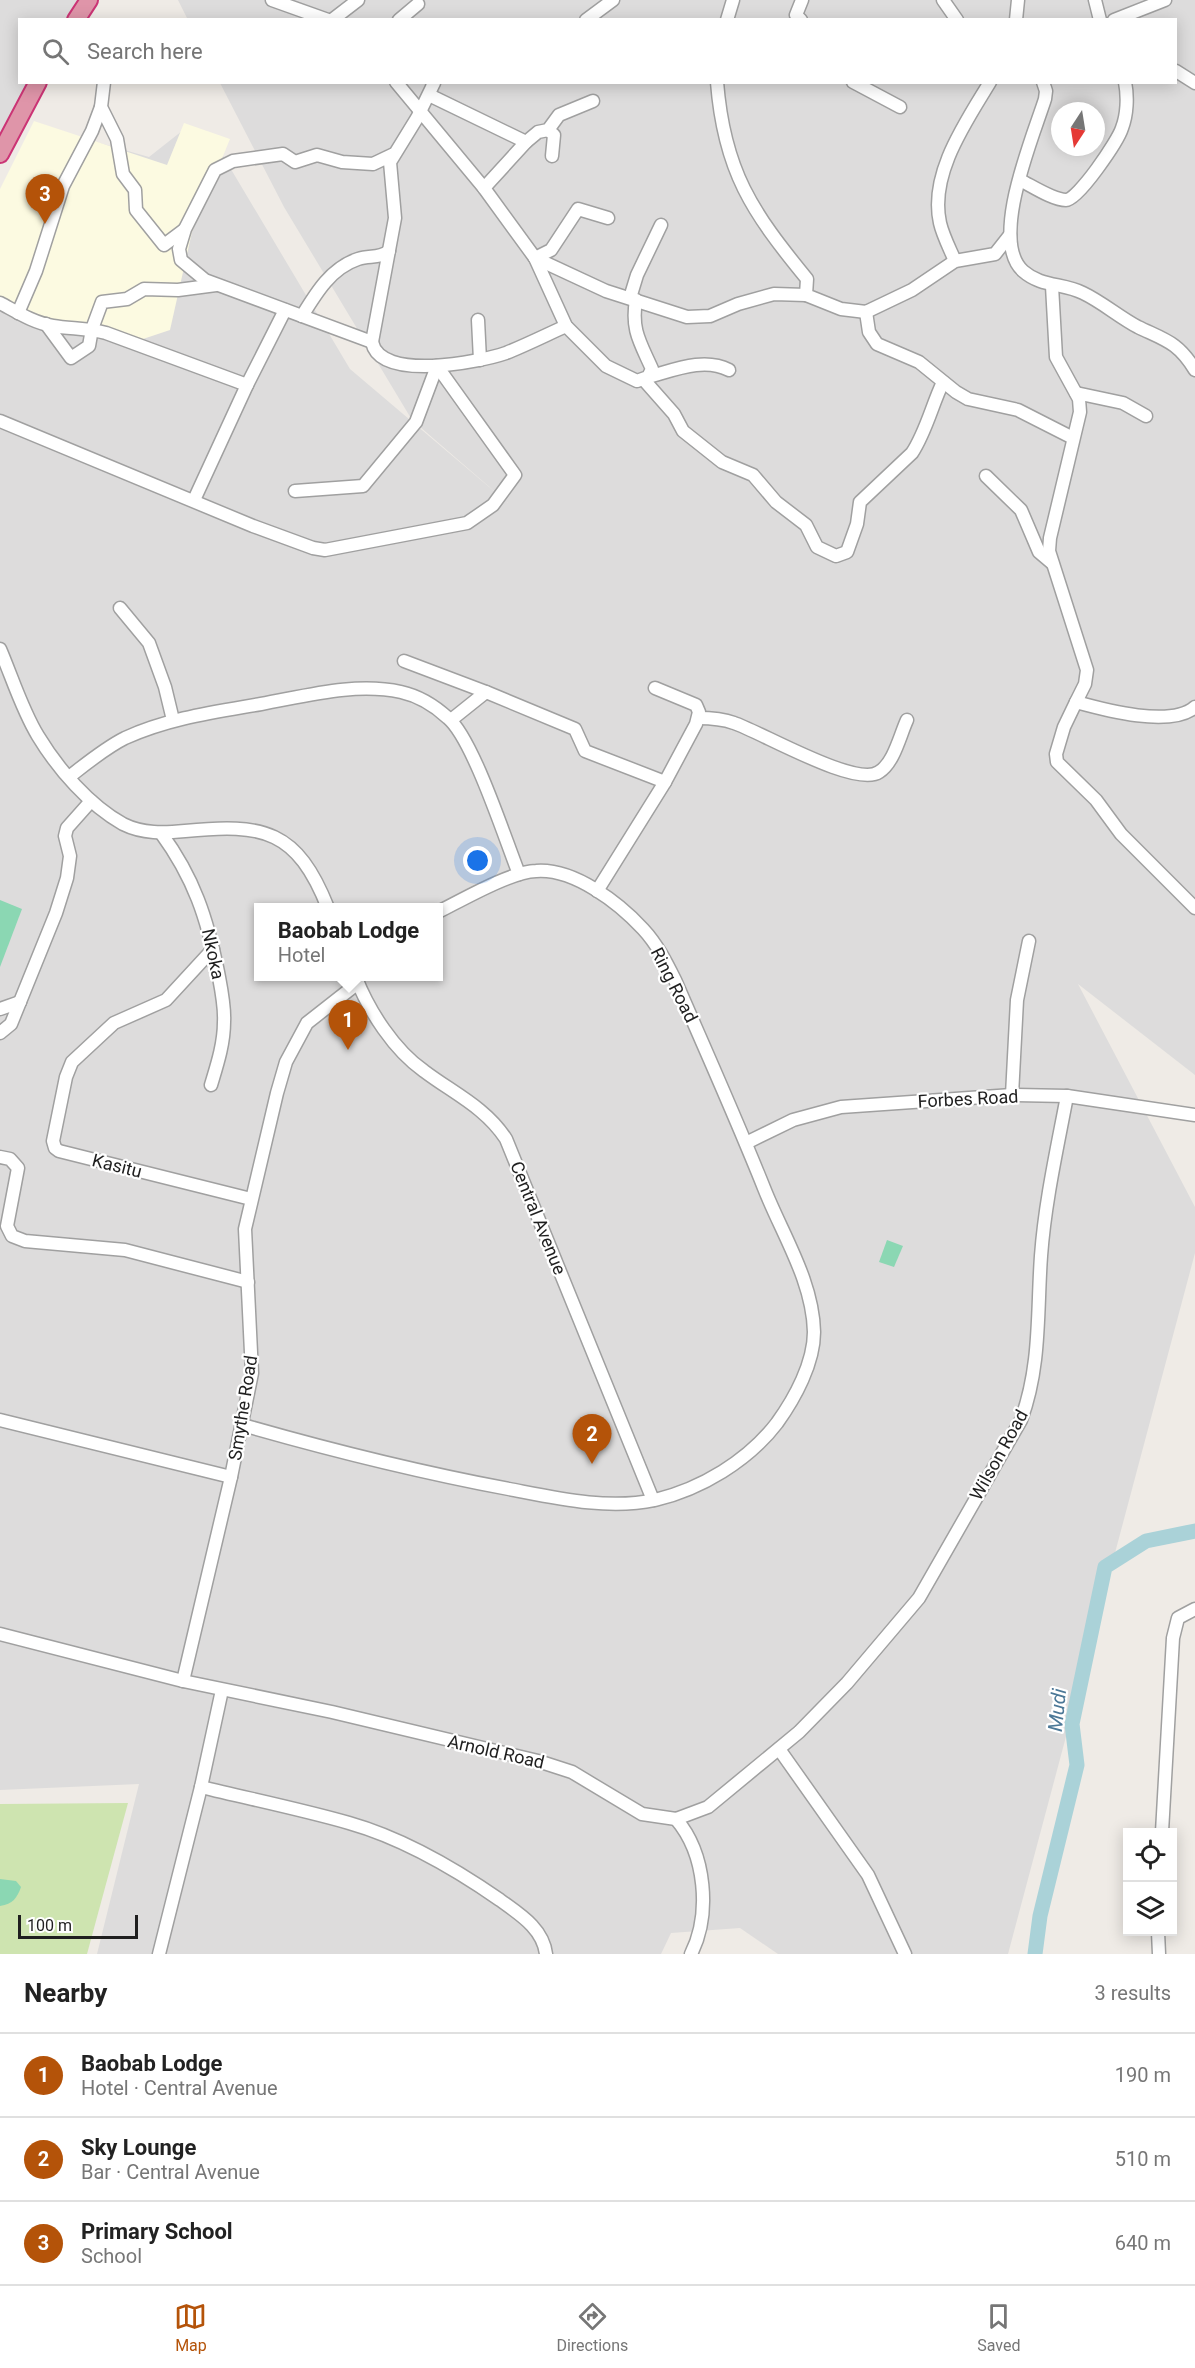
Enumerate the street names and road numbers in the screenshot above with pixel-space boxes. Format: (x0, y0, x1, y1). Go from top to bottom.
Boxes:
street label: Nkoka (198, 927, 229, 981)
street label: Ring Road (647, 944, 702, 1026)
street label: Forbes Road (917, 1085, 1019, 1112)
street label: Kasitu (90, 1149, 144, 1182)
street label: Central Avenue (506, 1158, 571, 1278)
street label: Smythe Road (224, 1354, 261, 1462)
street label: Wilson Road (965, 1406, 1032, 1504)
street label: Arnold Road (446, 1730, 546, 1773)

